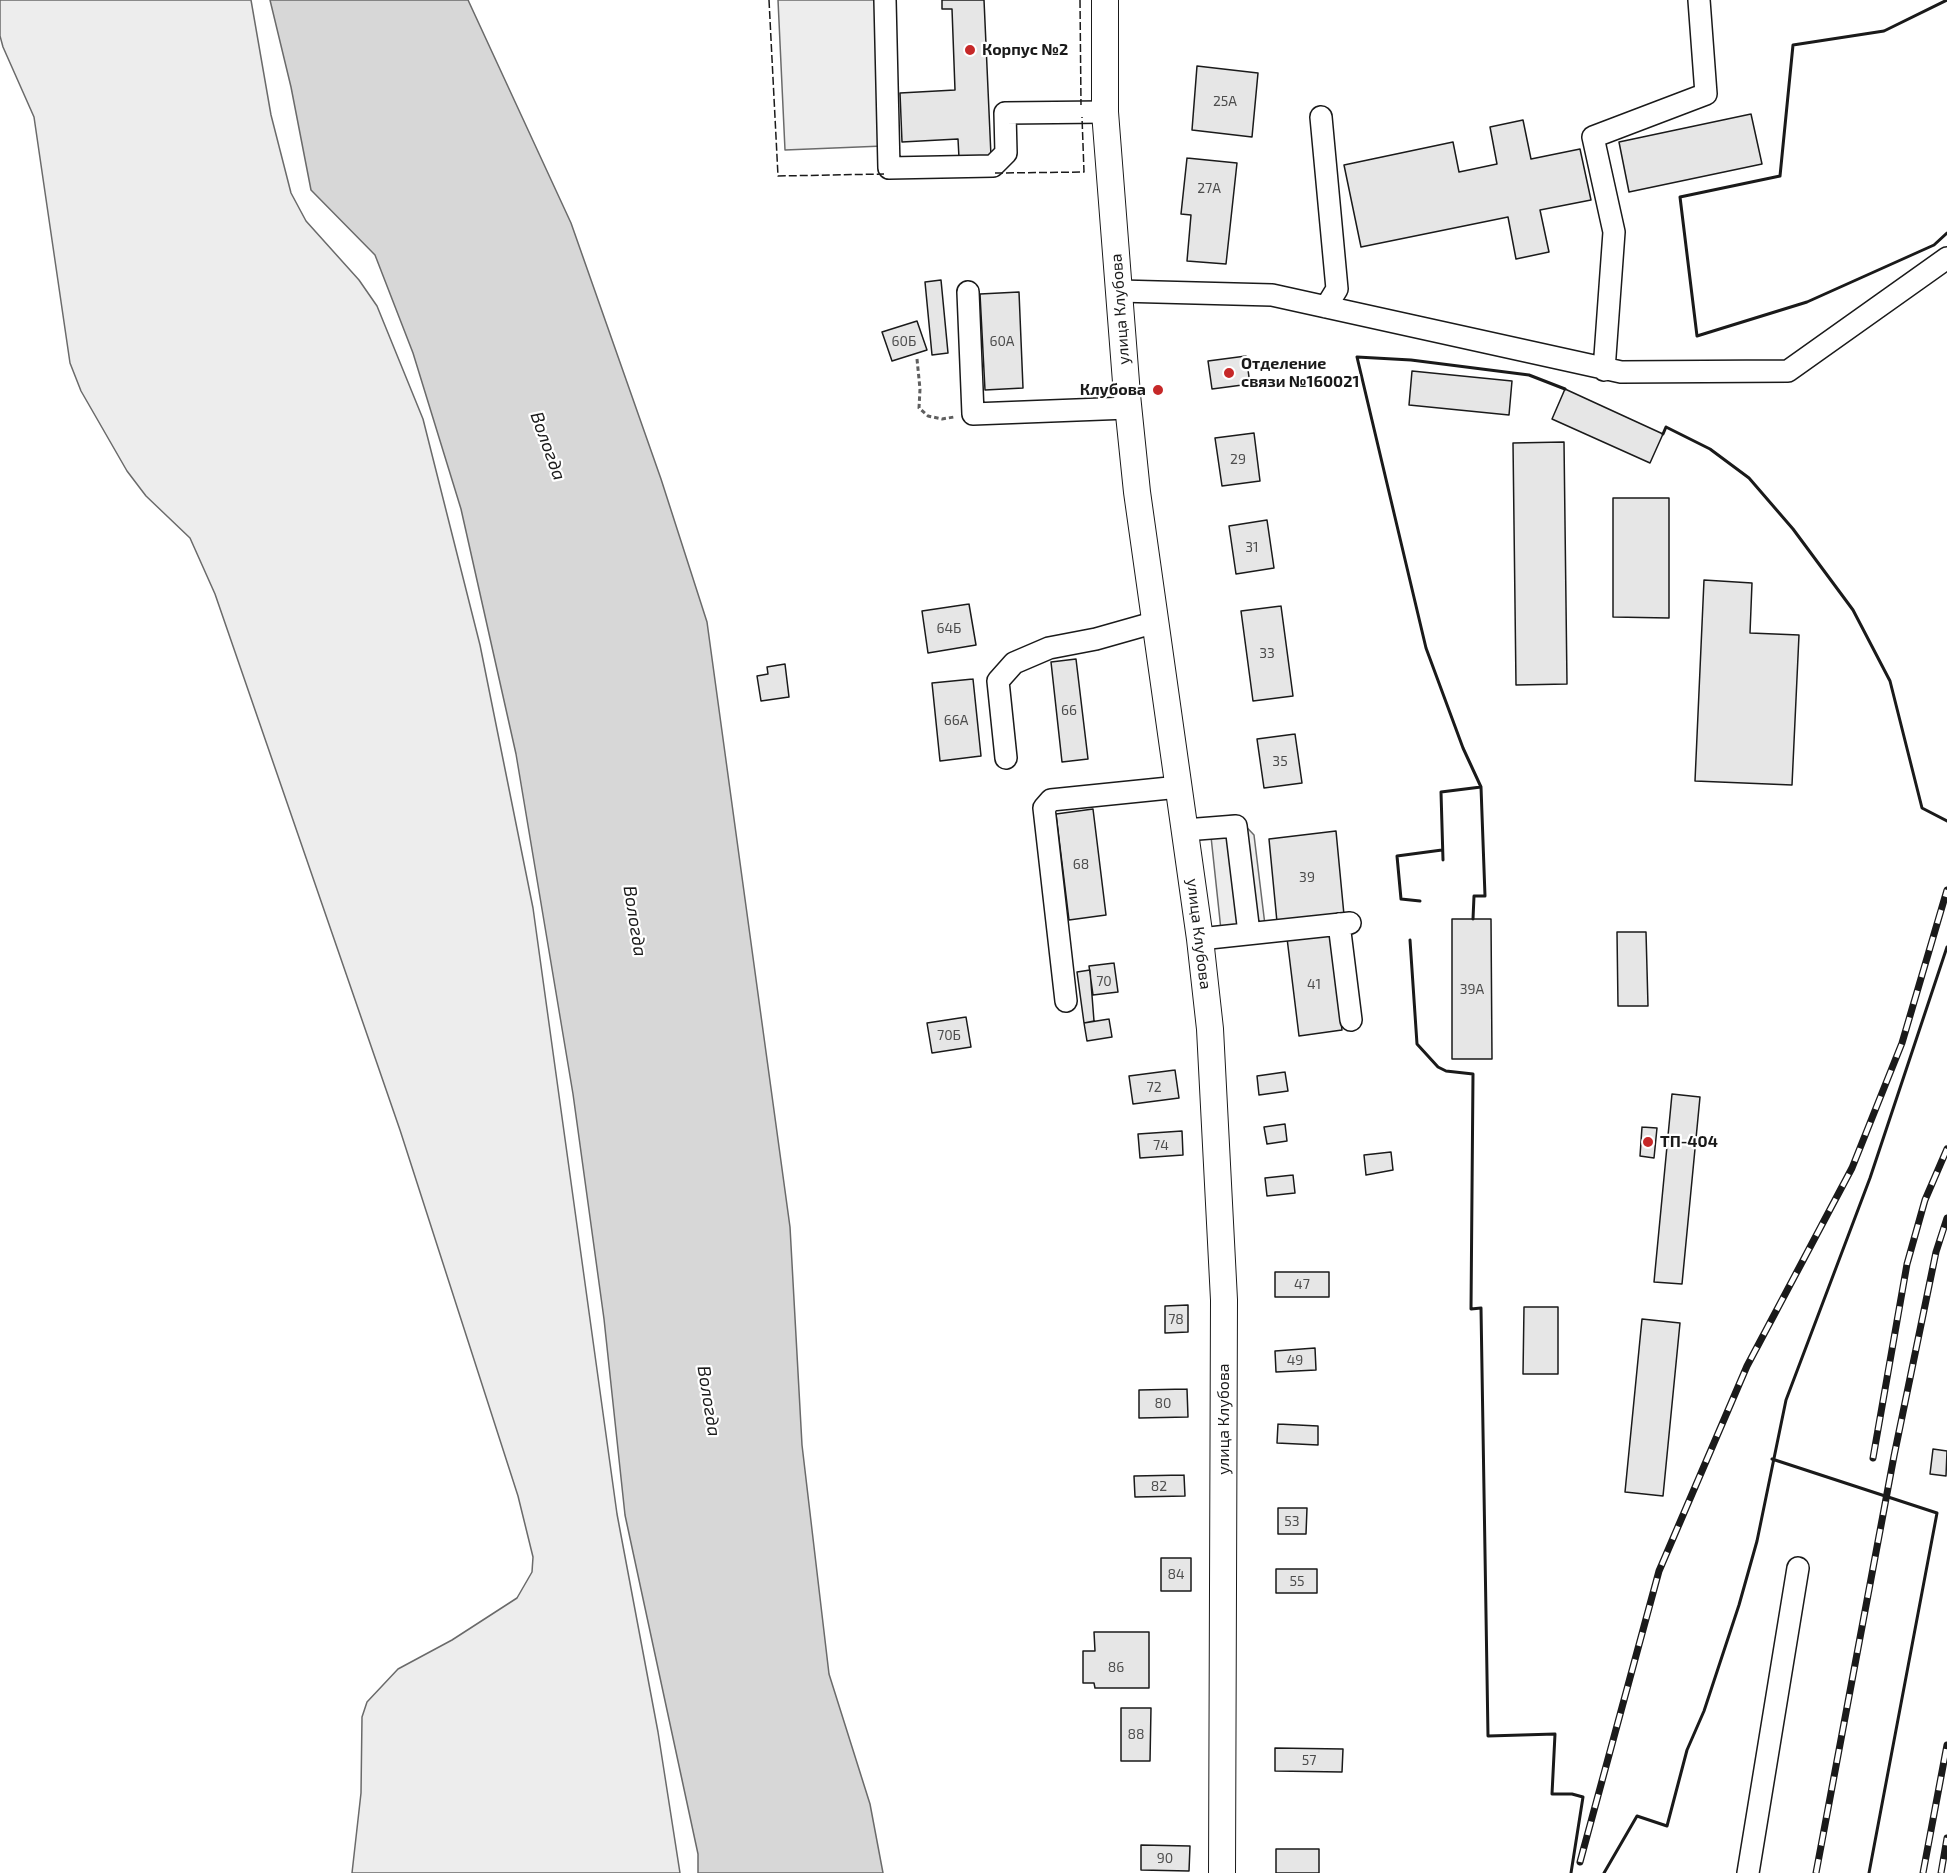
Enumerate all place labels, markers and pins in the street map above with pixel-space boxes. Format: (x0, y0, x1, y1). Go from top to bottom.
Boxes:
place label: Корпус №2 (982, 40, 1068, 60)
marker: Корпус №2 (963, 43, 977, 57)
place label: Отделение связи №160021 (1241, 354, 1359, 392)
marker: Отделение связи №160021 (1222, 366, 1236, 380)
place label: Клубова (1080, 380, 1146, 400)
marker: Клубова (1151, 383, 1165, 397)
place label: ТП-404 (1660, 1132, 1718, 1152)
marker: ТП-404 (1641, 1135, 1655, 1149)

